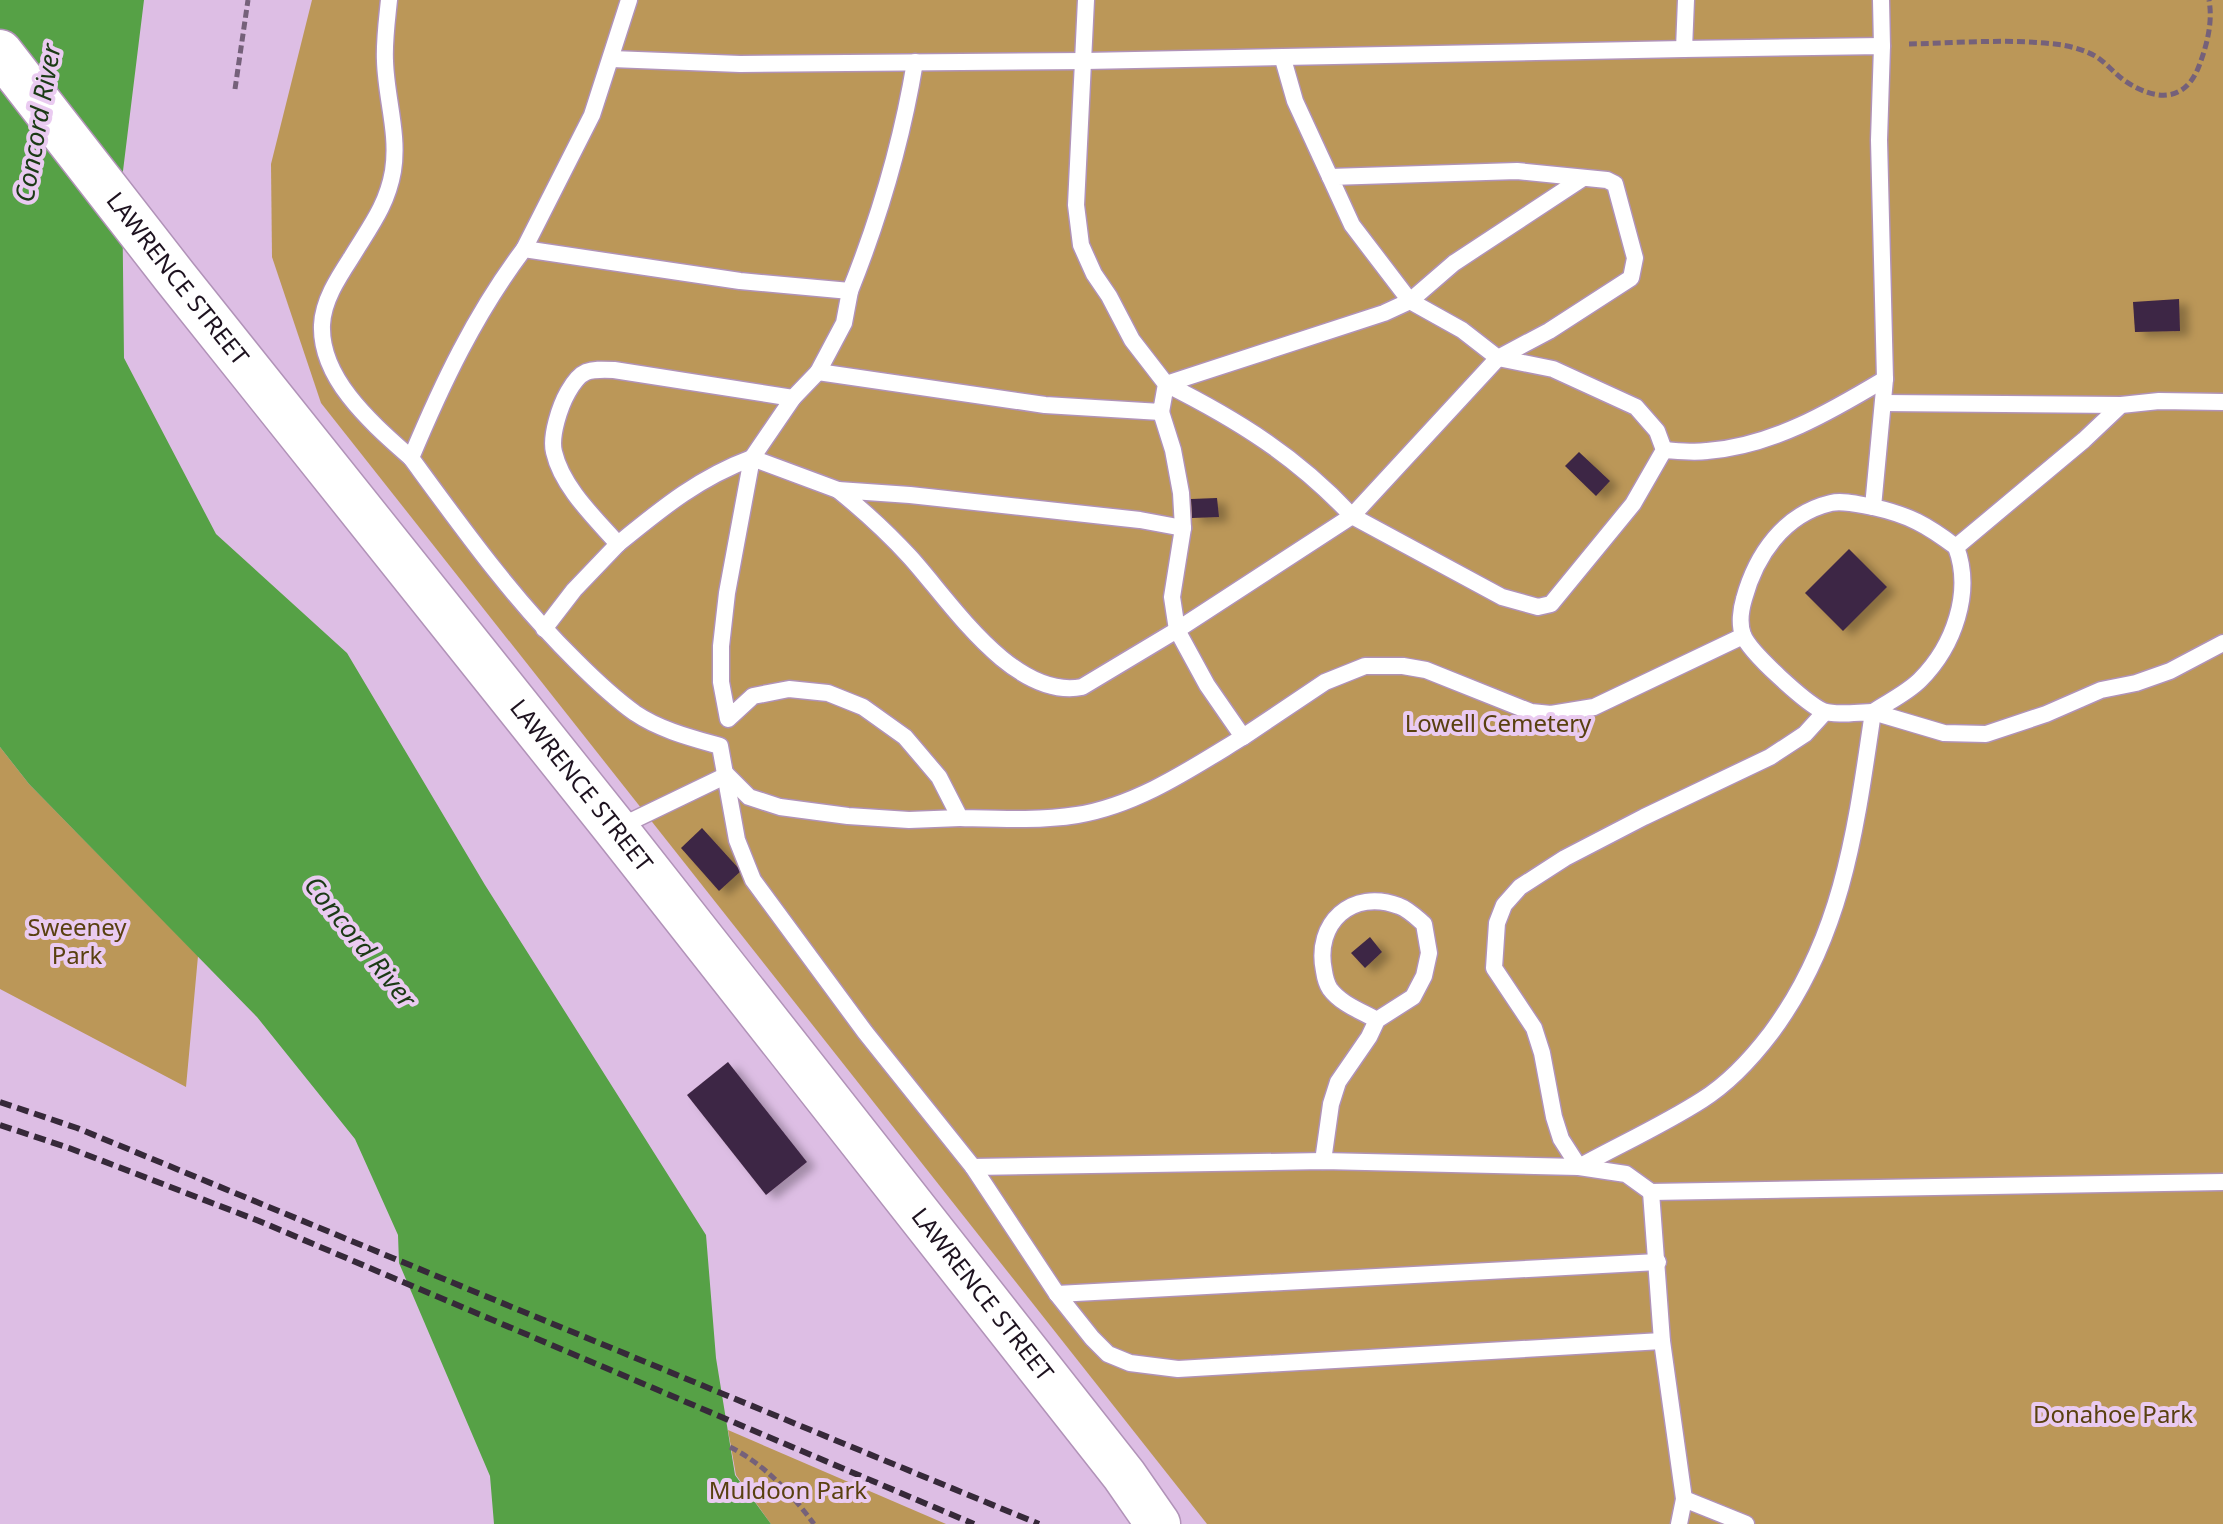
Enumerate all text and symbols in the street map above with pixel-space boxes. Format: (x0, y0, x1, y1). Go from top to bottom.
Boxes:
water label: Concord River (5, 39, 69, 205)
street label: LAWRENCE STREET (100, 185, 258, 372)
street label: LAWRENCE STREET (503, 692, 662, 879)
park label: Lowell Cemetery (1405, 706, 1592, 739)
water label: Concord River (296, 868, 426, 1016)
park label: Sweeney Park (27, 910, 127, 971)
street label: LAWRENCE STREET (905, 1200, 1062, 1388)
park label: Donahoe Park (2033, 1397, 2193, 1430)
park label: Muldoon Park (709, 1473, 867, 1506)

